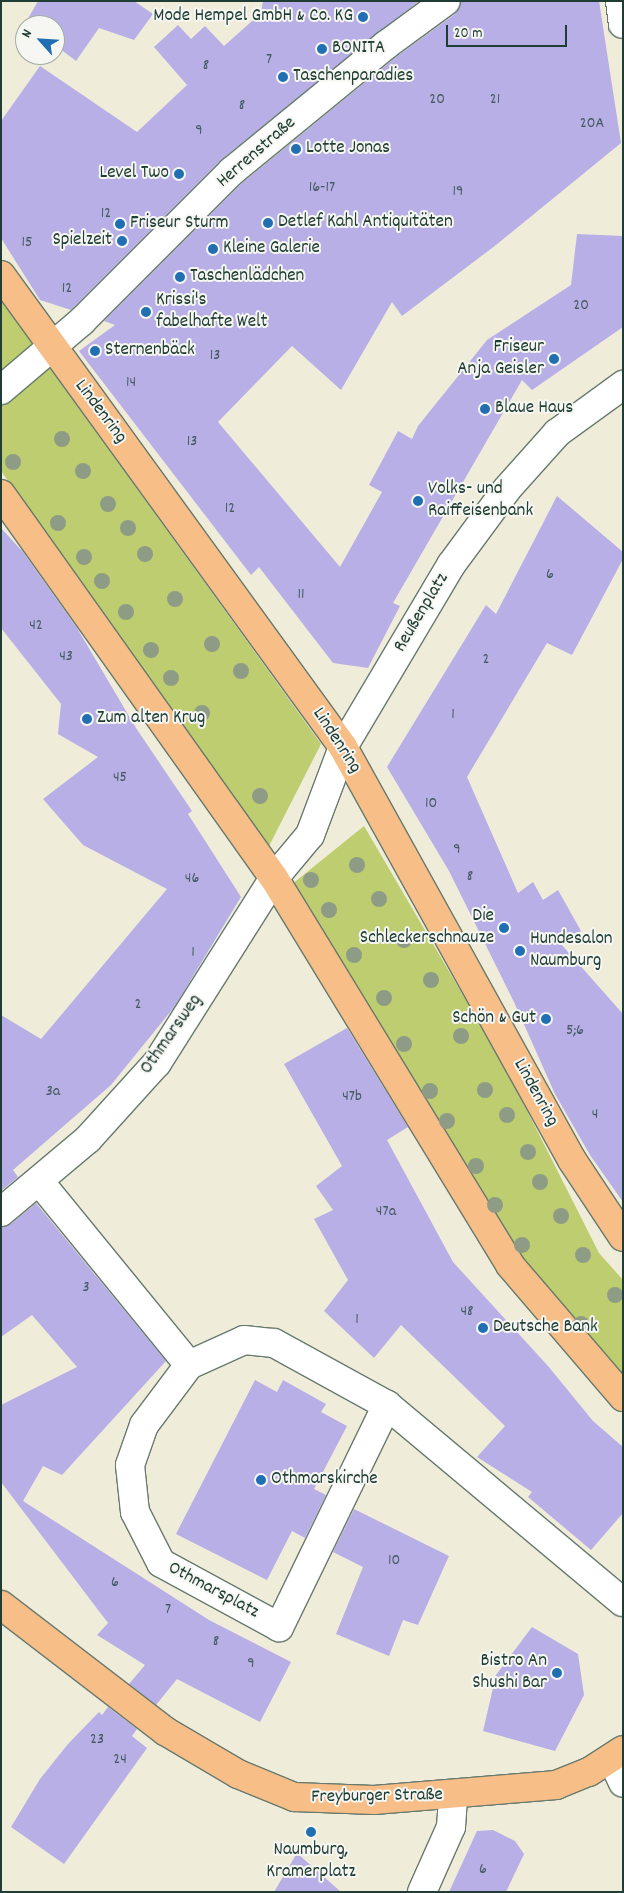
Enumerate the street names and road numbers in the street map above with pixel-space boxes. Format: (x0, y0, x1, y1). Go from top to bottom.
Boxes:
street label: Herrenstraße (213, 112, 301, 194)
street label: Lindenring (69, 376, 131, 448)
street label: Reußenplatz (389, 569, 455, 657)
street label: Lindenring (306, 704, 366, 778)
street label: Othmarsweg (136, 991, 208, 1079)
street label: Lindenring (507, 1055, 563, 1131)
street label: Othmarsplatz (163, 1557, 263, 1625)
street label: Freyburger Straße (311, 1784, 443, 1810)

